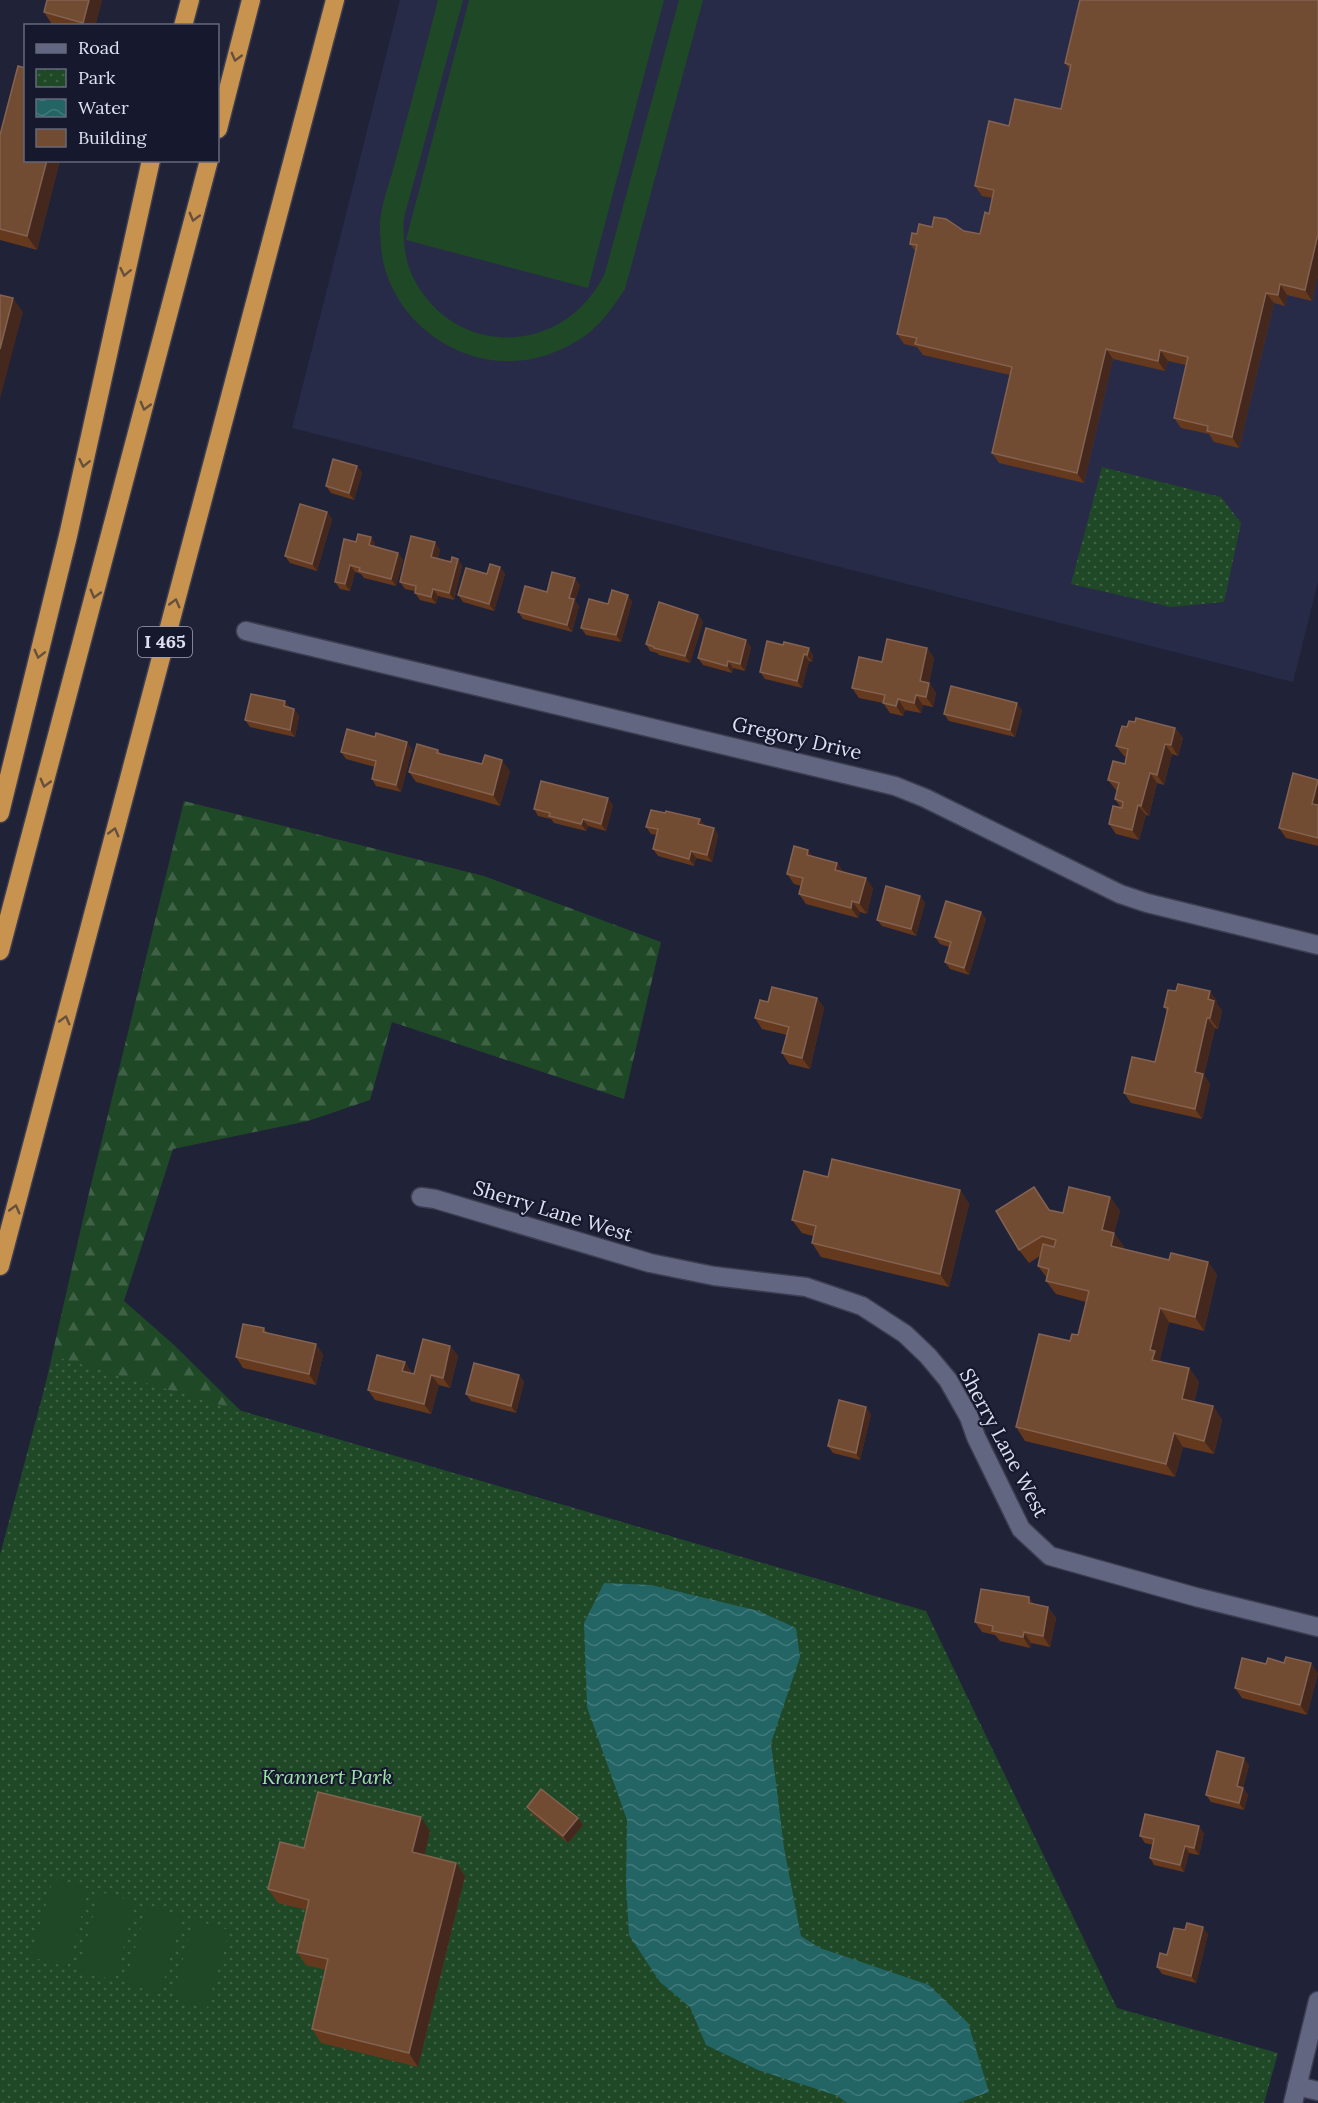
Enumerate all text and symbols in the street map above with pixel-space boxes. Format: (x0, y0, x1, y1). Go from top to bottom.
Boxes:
legend (24, 24, 219, 162)
text: Road (78, 36, 120, 59)
one-way arrow (231, 51, 244, 61)
text: Park (78, 66, 116, 89)
text: Water (78, 96, 129, 119)
text: Building (78, 126, 148, 149)
one-way arrow (189, 212, 202, 222)
one-way arrow (120, 267, 133, 277)
one-way arrow (140, 400, 152, 411)
one-way arrow (78, 457, 91, 467)
one-way arrow (89, 589, 102, 599)
one-way arrow (168, 598, 181, 608)
road number: I 465 (138, 627, 192, 657)
one-way arrow (33, 649, 46, 659)
street label: Gregory Drive (730, 710, 864, 765)
one-way arrow (39, 777, 52, 787)
one-way arrow (107, 827, 120, 837)
one-way arrow (57, 1016, 70, 1026)
street label: Sherry Lane West (471, 1174, 636, 1247)
one-way arrow (8, 1204, 20, 1215)
street label: Sherry Lane West (955, 1364, 1054, 1522)
park label: Krannert Park (262, 1764, 392, 1789)

